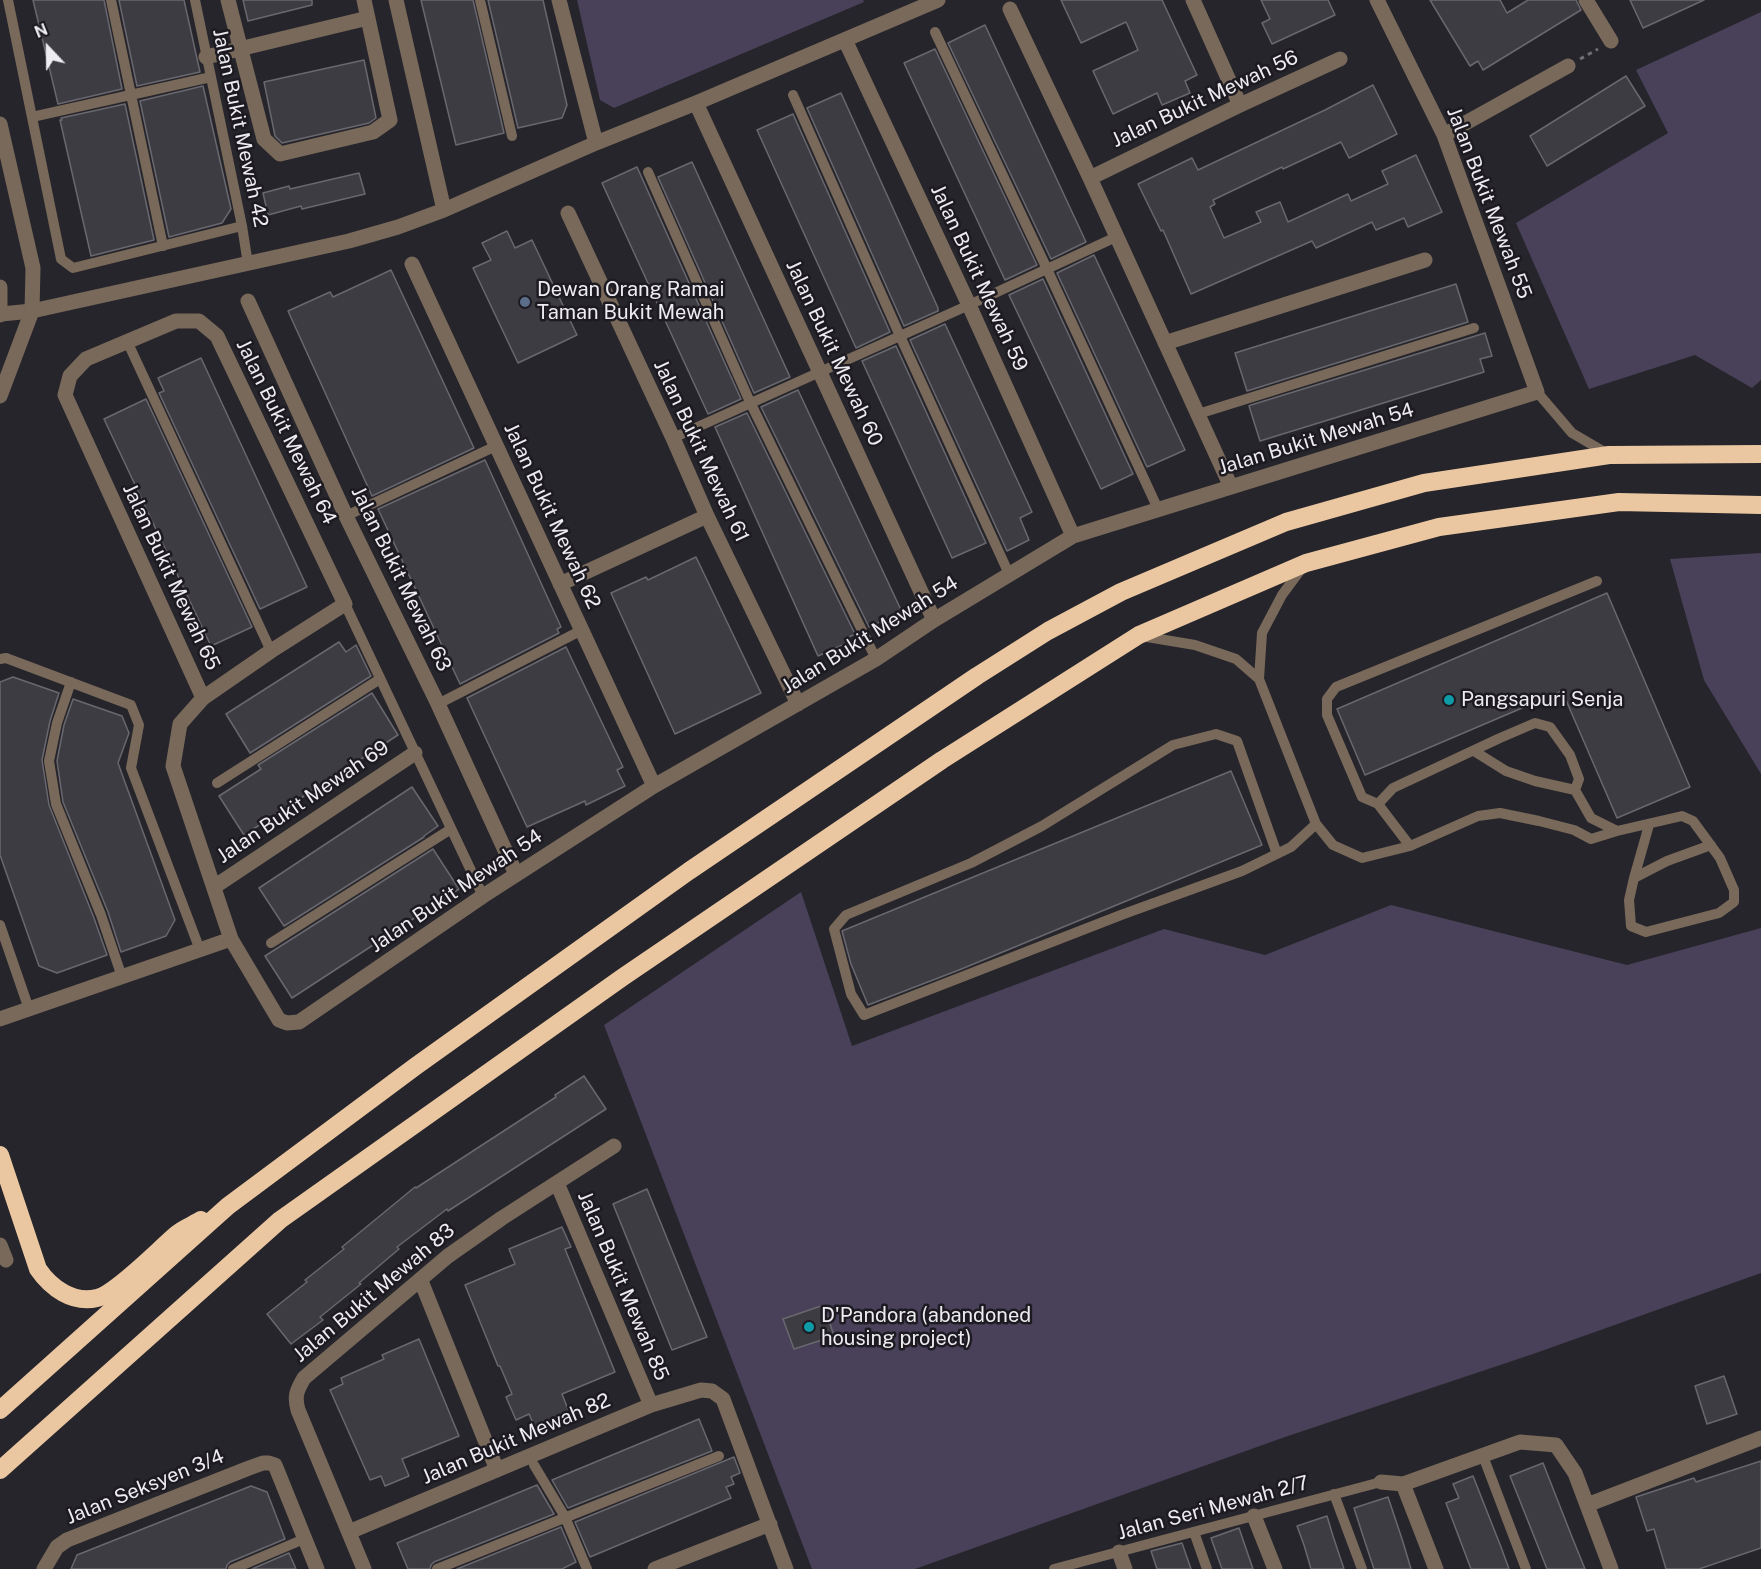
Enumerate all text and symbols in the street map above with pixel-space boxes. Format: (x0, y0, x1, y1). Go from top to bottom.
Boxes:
north arrow (18, 18, 78, 78)
text: N (32, 20, 50, 42)
street label: Jalan Bukit Mewah 42 (207, 27, 273, 229)
street label: Jalan Bukit Mewah 56 (1108, 45, 1302, 153)
street label: Jalan Bukit Mewah 55 (1441, 104, 1537, 302)
street label: Jalan Bukit Mewah 59 (925, 181, 1033, 375)
street label: Jalan Bukit Mewah 60 (780, 256, 888, 450)
place label: Dewan Orang Ramai Taman Bukit Mewah (537, 278, 724, 325)
marker: Dewan Orang Ramai Taman Bukit Mewah (518, 295, 532, 309)
street label: Jalan Bukit Mewah 64 (231, 336, 341, 528)
street label: Jalan Bukit Mewah 61 (648, 356, 754, 546)
street label: Jalan Bukit Mewah 54 (1215, 398, 1417, 480)
street label: Jalan Bukit Mewah 62 (498, 419, 606, 613)
street label: Jalan Bukit Mewah 65 (117, 480, 225, 674)
street label: Jalan Bukit Mewah 63 (346, 483, 456, 675)
street label: Jalan Bukit Mewah 54 (777, 571, 963, 699)
place label: Pangsapuri Senja (1461, 688, 1623, 712)
marker: Pangsapuri Senja (1442, 693, 1456, 707)
street label: Jalan Bukit Mewah 69 (212, 735, 394, 869)
street label: Jalan Bukit Mewah 54 (365, 824, 547, 958)
street label: Jalan Bukit Mewah 85 (572, 1188, 674, 1384)
street label: Jalan Bukit Mewah 83 (288, 1218, 460, 1368)
place label: D'Pandora (abandoned housing project) (821, 1304, 1031, 1351)
marker: D'Pandora (abandoned housing project) (802, 1320, 816, 1334)
street label: Jalan Bukit Mewah 82 (418, 1388, 614, 1490)
street label: Jalan Seksyen 3/4 (62, 1444, 228, 1530)
street label: Jalan Seri Mewah 2/7 (1115, 1471, 1311, 1545)

